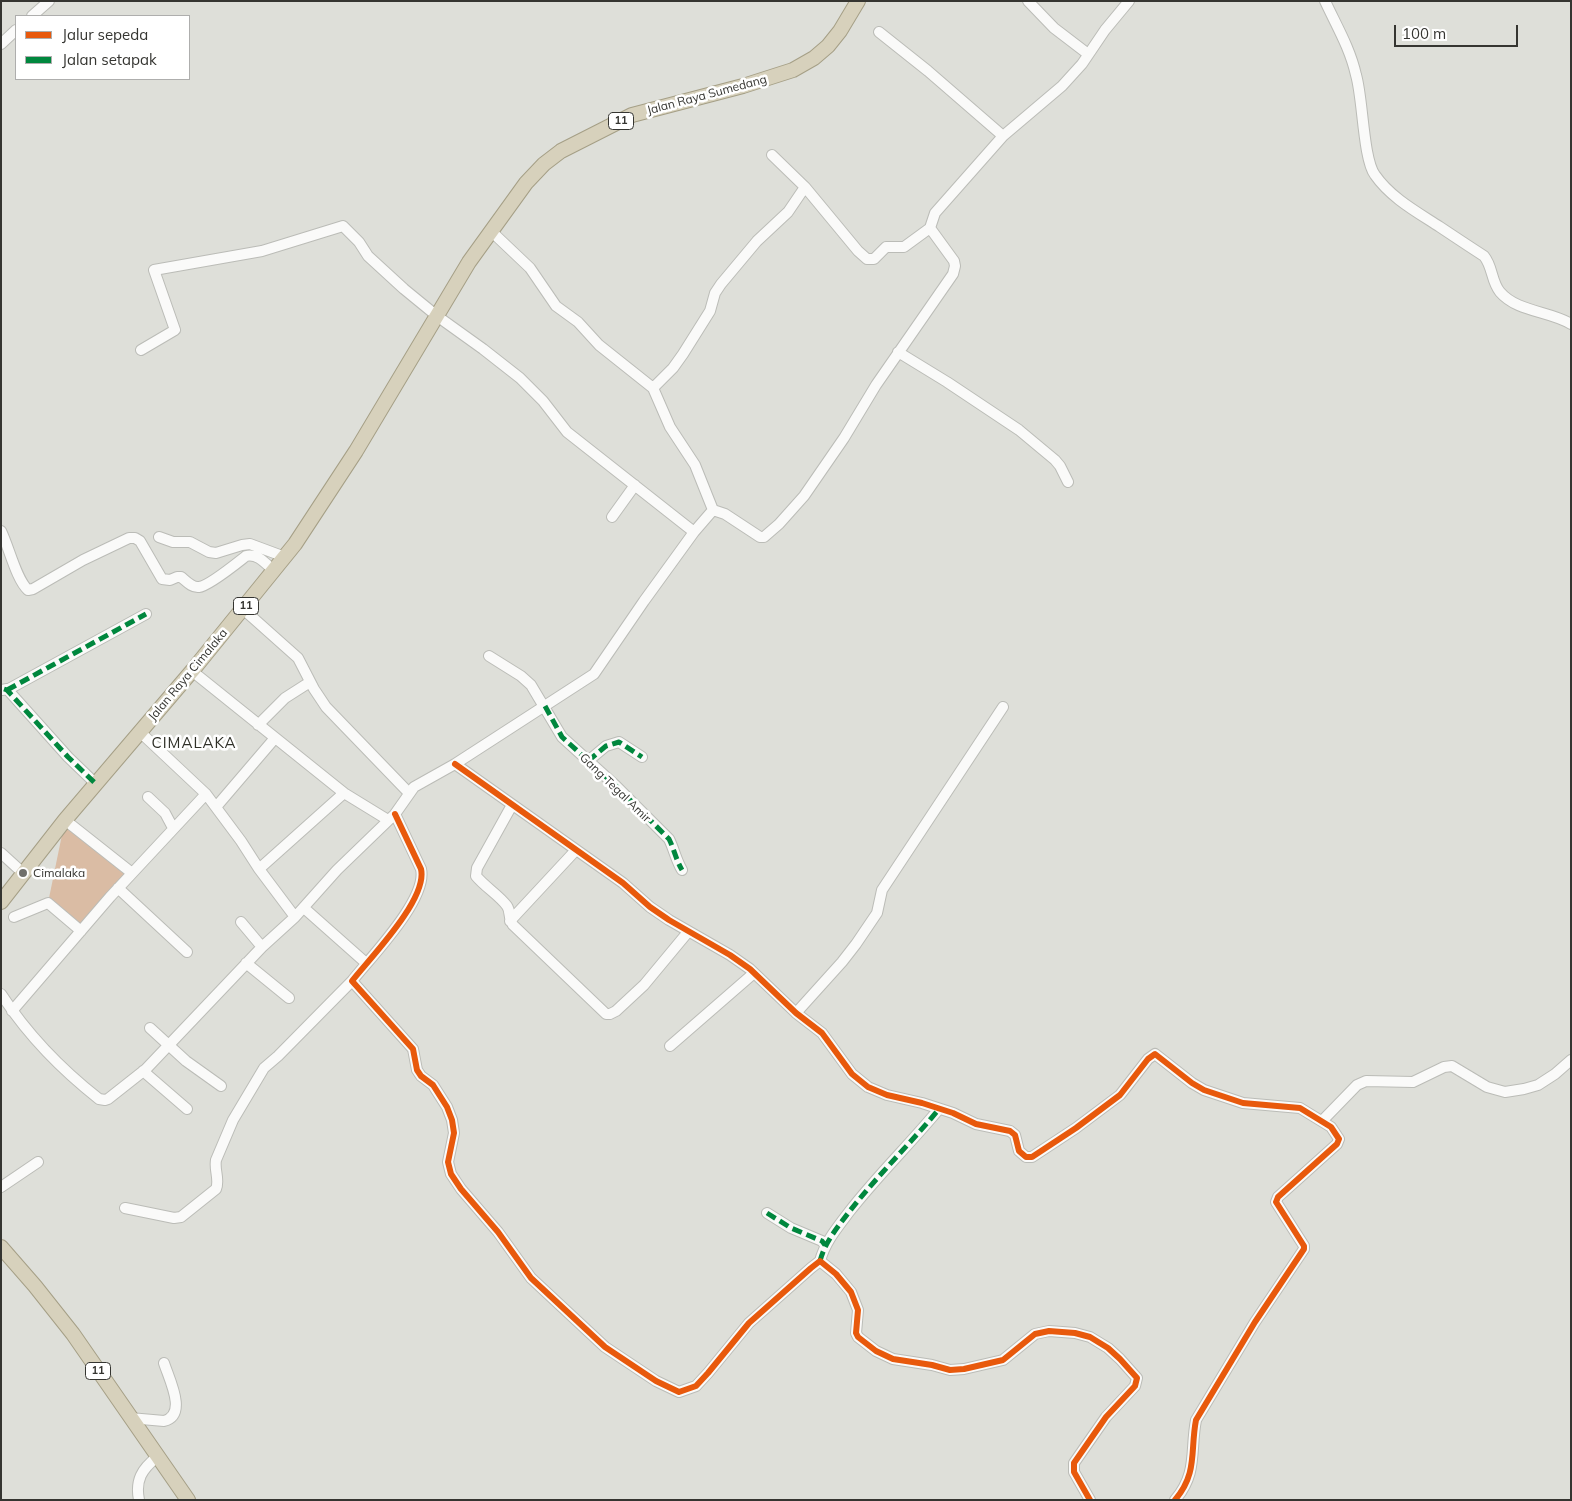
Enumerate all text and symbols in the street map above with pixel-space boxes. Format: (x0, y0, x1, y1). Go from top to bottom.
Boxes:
legend (15, 15, 190, 80)
scale bar (1397, 15, 1521, 47)
text: 100 m (1402, 24, 1446, 43)
text: Jalur sepeda (62, 25, 148, 44)
text: Jalan setapak (62, 50, 157, 69)
street label: Jalan Raya Sumedang (645, 72, 769, 118)
road number: 11 (608, 112, 634, 130)
road number: 11 (234, 598, 258, 614)
street label: Jalan Raya Cimalaka (145, 626, 231, 724)
district label: CIMALAKA (150, 734, 238, 752)
street label: Gang Tegal Amir (576, 750, 654, 826)
place label: Cimalaka (33, 866, 85, 880)
marker: Cimalaka (17, 867, 29, 879)
road number: 11 (86, 1362, 110, 1380)

